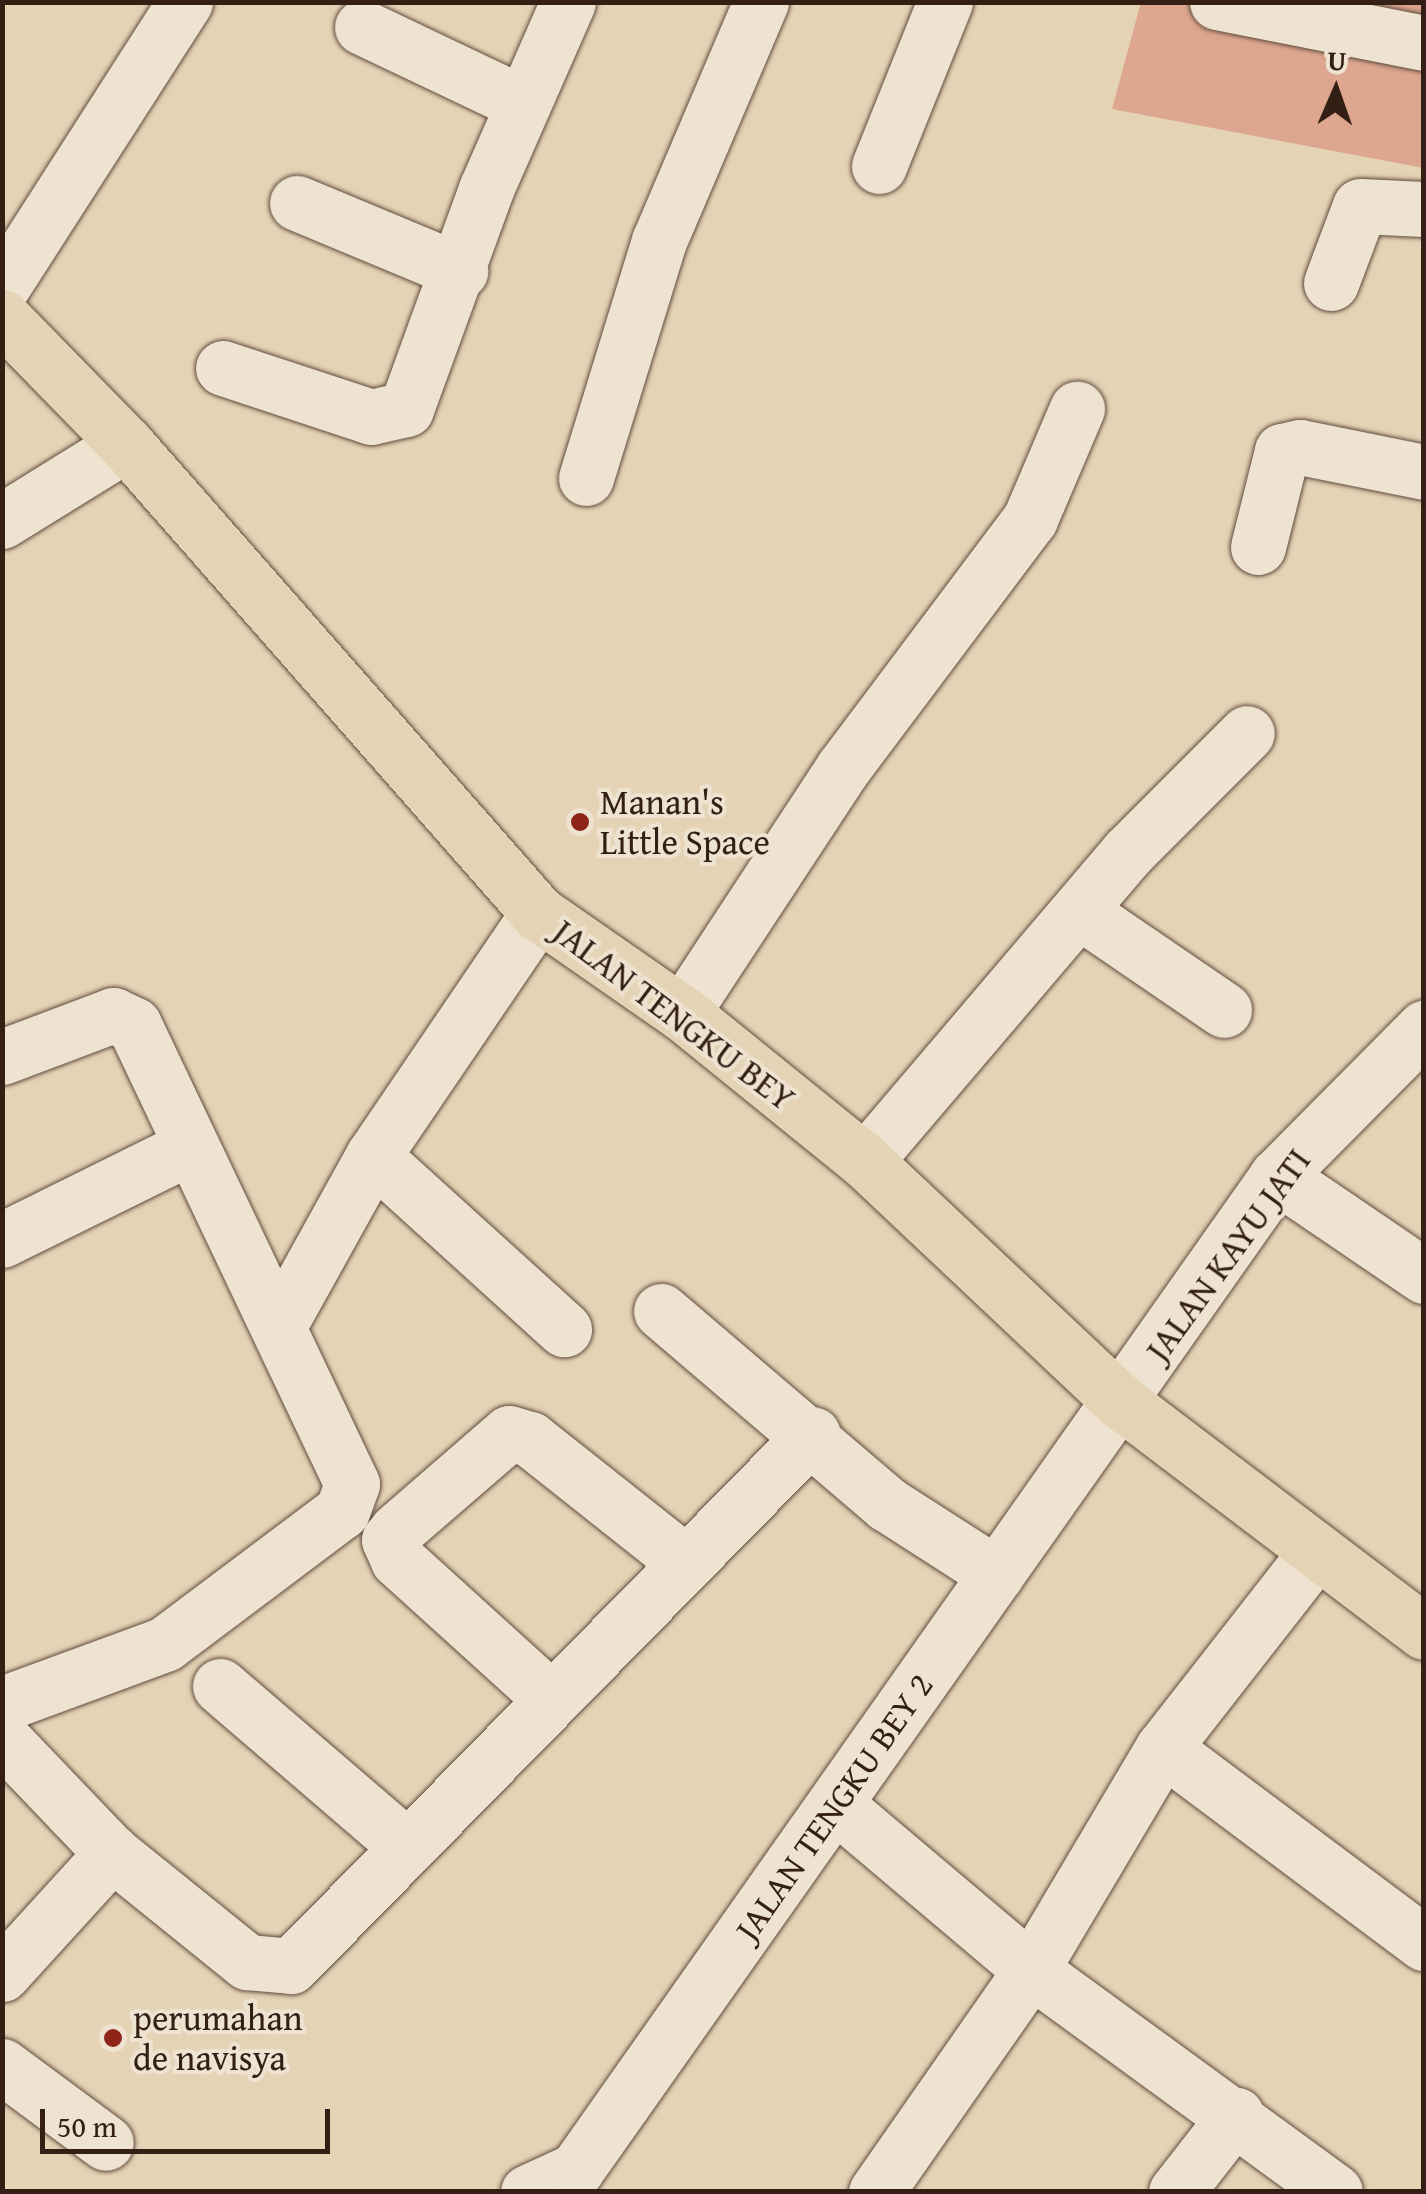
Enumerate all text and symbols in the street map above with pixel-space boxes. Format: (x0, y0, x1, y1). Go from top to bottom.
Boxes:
text: U (1327, 39, 1347, 80)
north arrow (1286, 40, 1386, 140)
place label: Manan's Little Space (600, 781, 770, 863)
marker: Manan's Little Space (569, 811, 591, 833)
street label: JALAN TENGKU BEY (545, 910, 803, 1120)
street label: JALAN KAYU JATI (1137, 1140, 1319, 1370)
street label: JALAN TENGKU BEY 2 (726, 1665, 942, 1949)
place label: perumahan de navisya (133, 1997, 303, 2079)
marker: perumahan de navisya (102, 2027, 124, 2049)
scale bar (45, 2089, 335, 2151)
text: 50 m (57, 2104, 117, 2148)

